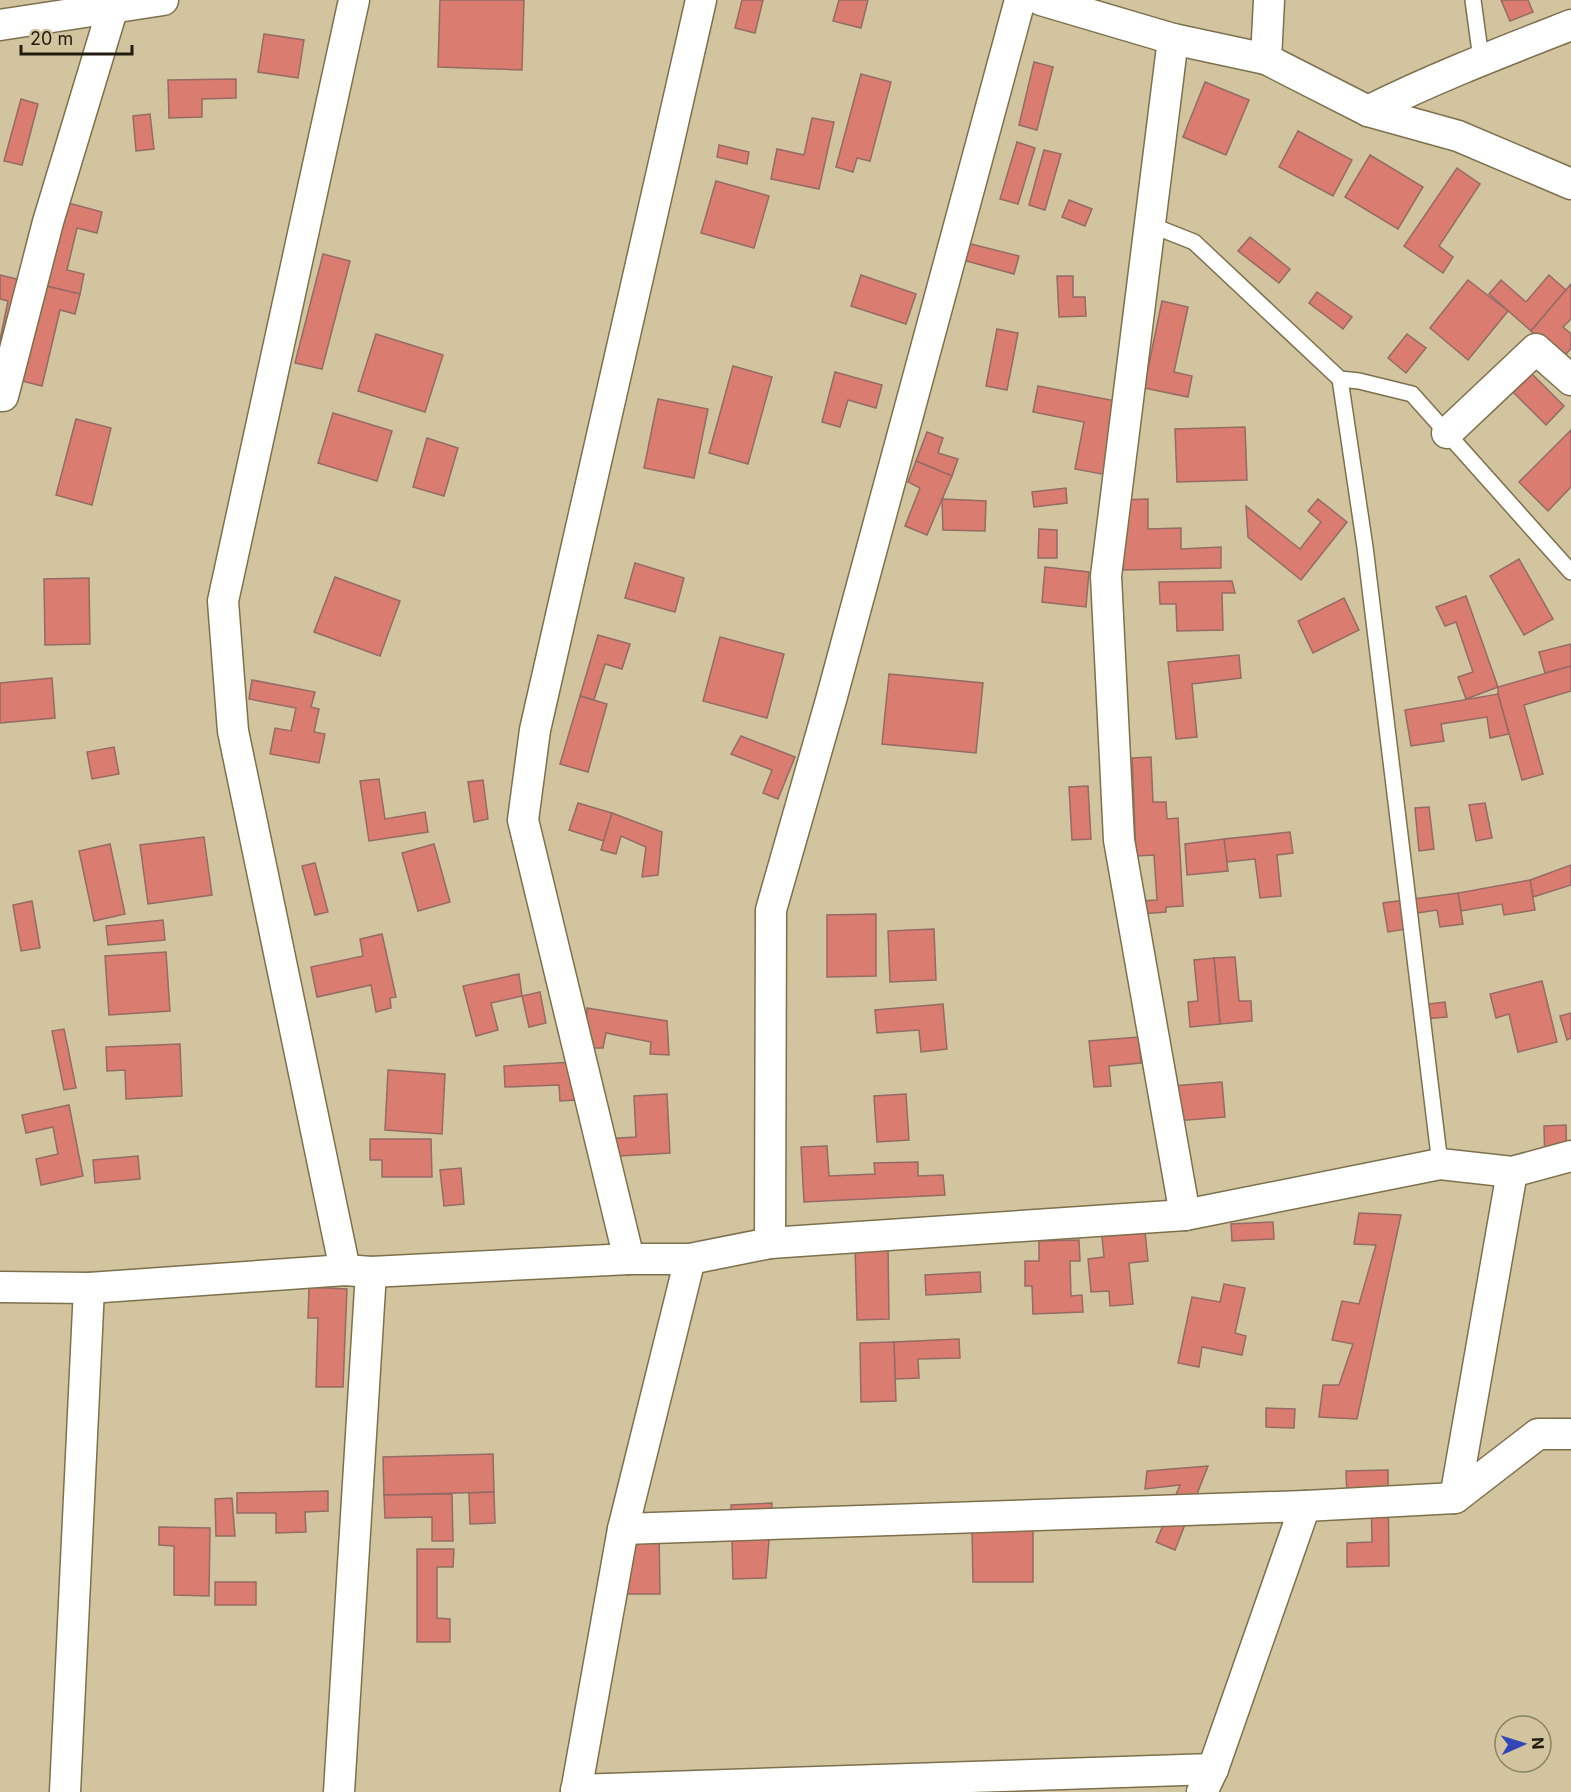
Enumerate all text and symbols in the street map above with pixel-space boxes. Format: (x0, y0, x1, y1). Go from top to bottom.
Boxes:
scale bar (21, 18, 132, 56)
text: 20 m (30, 28, 73, 49)
north arrow (1493, 1714, 1553, 1774)
text: N (1528, 1737, 1548, 1750)

